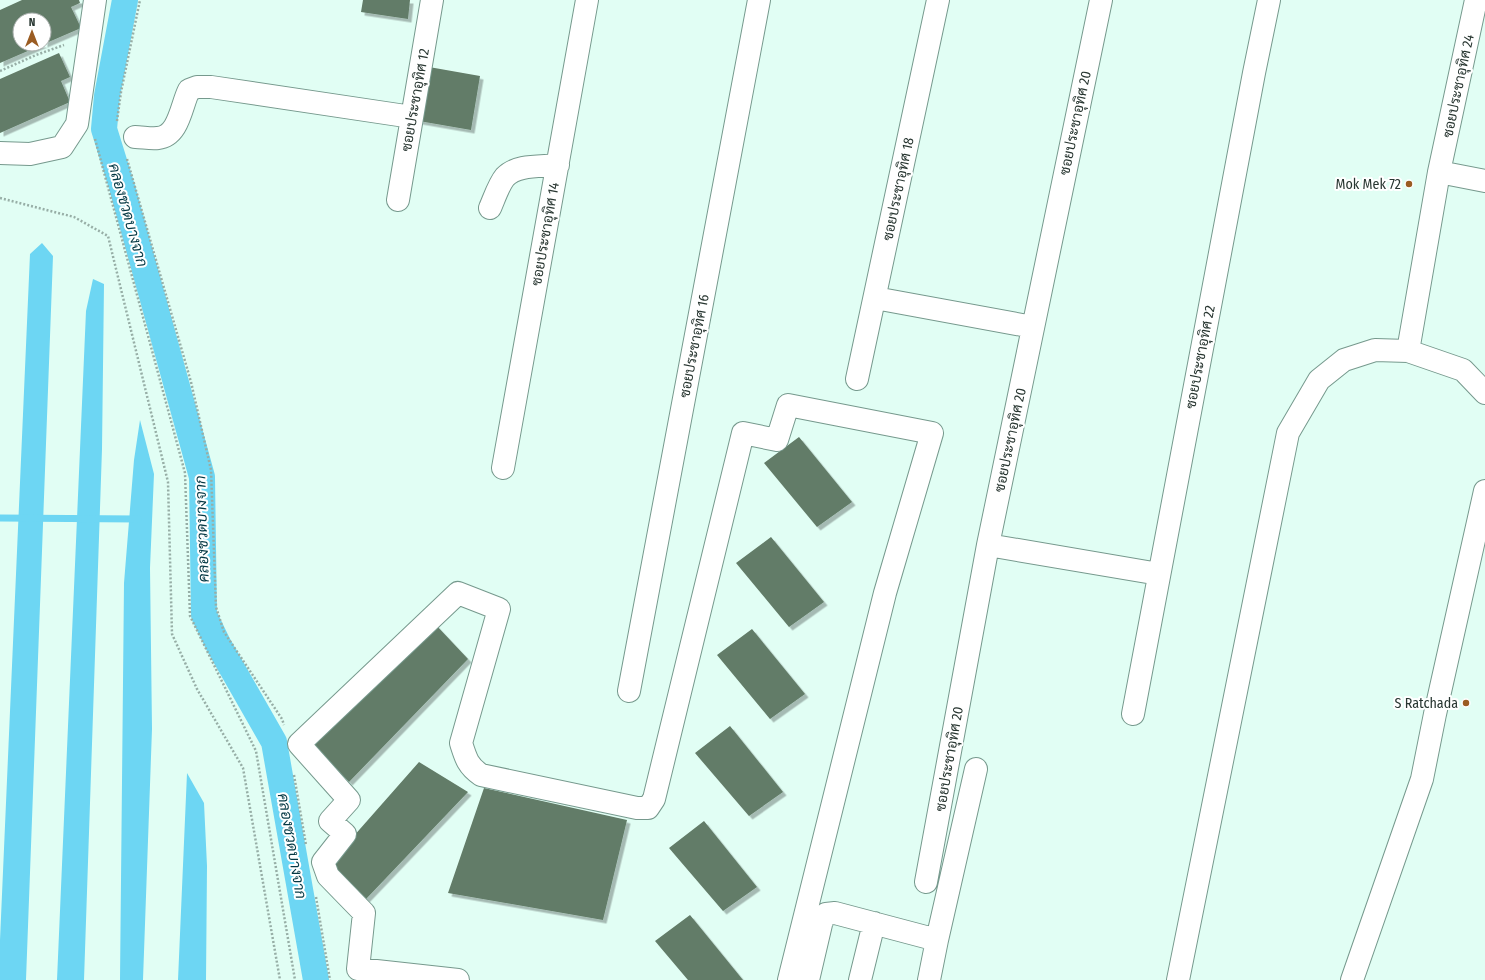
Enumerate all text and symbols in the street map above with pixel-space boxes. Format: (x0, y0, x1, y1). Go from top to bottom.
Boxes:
north arrow (12, 12, 52, 52)
text: N (29, 16, 35, 29)
street label: ซอยประชาอุทิศ 24 (1439, 33, 1479, 140)
street label: ซอยประชาอุทิศ 12 (398, 47, 434, 153)
street label: ซอยประชาอุทิศ 20 (1056, 69, 1096, 177)
street label: ซอยประชาอุทิศ 18 (879, 136, 919, 243)
water label: คลองชวดบางจาก (105, 161, 151, 269)
place label: Mok Mek 72 (1335, 176, 1401, 193)
marker: Mok Mek 72 (1404, 179, 1414, 189)
street label: ซอยประชาอุทิศ 14 (528, 181, 564, 287)
street label: ซอยประชาอุทิศ 16 (676, 293, 714, 399)
street label: ซอยประชาอุทิศ 22 (1182, 304, 1220, 410)
street label: ซอยประชาอุทิศ 20 (991, 386, 1031, 494)
water label: คลองชวดบางจาก (191, 475, 213, 583)
place label: S Ratchada (1394, 695, 1458, 712)
marker: S Ratchada (1461, 698, 1471, 708)
street label: ซอยประชาอุทิศ 20 (932, 705, 968, 813)
water label: คลองชวดบางจาก (274, 792, 310, 900)

